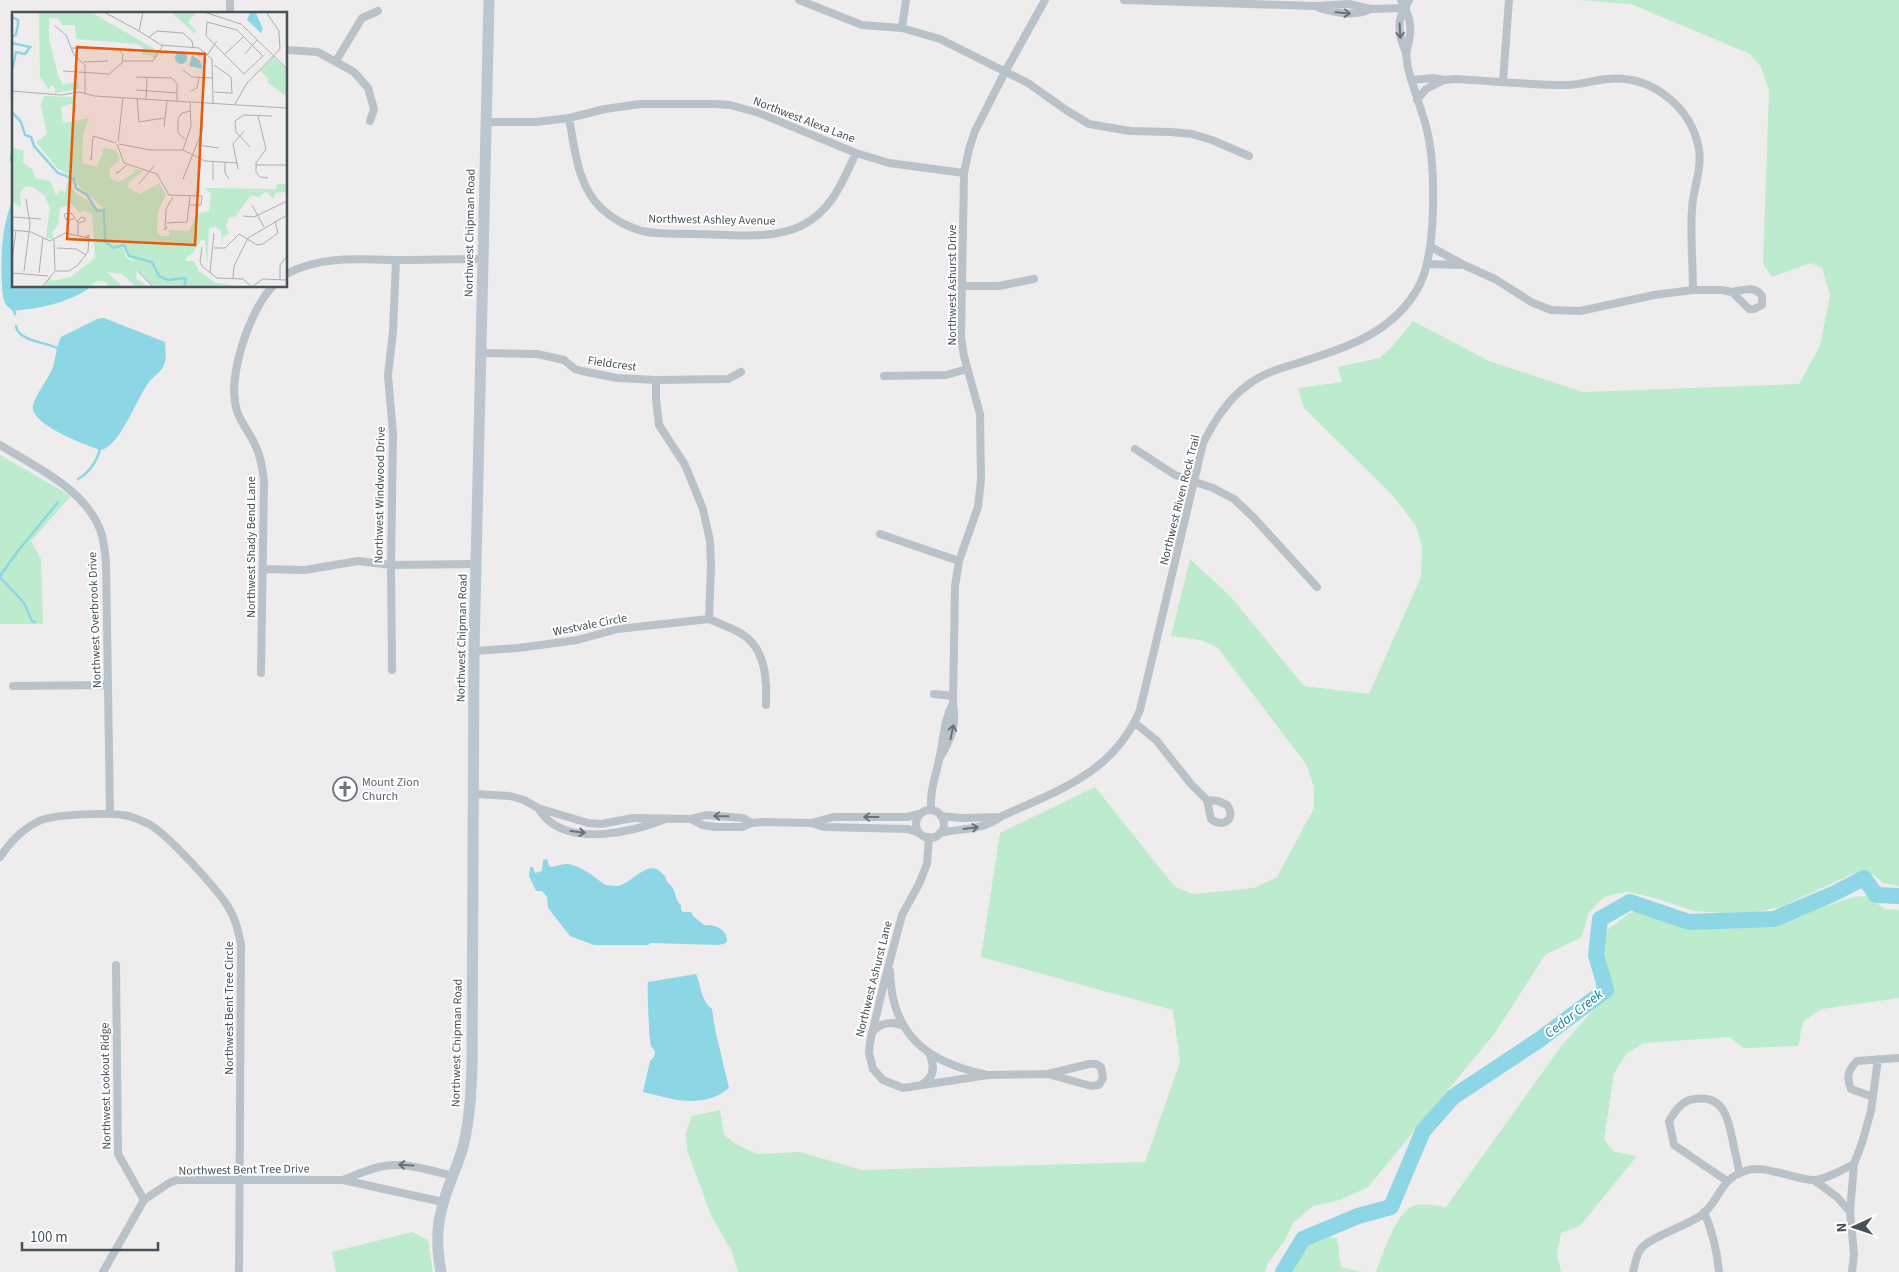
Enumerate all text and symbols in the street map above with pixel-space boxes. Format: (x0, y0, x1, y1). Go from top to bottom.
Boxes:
one-way arrow (1335, 8, 1351, 18)
inset map (12, 12, 288, 288)
one-way arrow (1396, 22, 1405, 38)
street label: Northwest Alexa Lane (750, 93, 858, 147)
street label: Northwest Chipman Road (460, 169, 480, 297)
street label: Northwest Ashley Avenue (648, 210, 776, 230)
street label: Northwest Ashurst Drive (944, 224, 961, 346)
street label: Fieldcrest (587, 352, 637, 376)
street label: Northwest Windwood Drive (370, 426, 390, 564)
street label: Northwest Riven Rock Trail (1156, 433, 1204, 567)
street label: Northwest Shady Bend Lane (243, 476, 260, 618)
street label: Northwest Overbrook Drive (84, 551, 106, 688)
street label: Northwest Chipman Road (452, 574, 472, 702)
street label: Westvale Circle (551, 609, 629, 641)
one-way arrow (948, 725, 957, 741)
place label: Mount Zion Church (362, 774, 419, 805)
church icon: Mount Zion Church (332, 776, 358, 802)
one-way arrow (714, 811, 730, 820)
one-way arrow (863, 812, 880, 822)
one-way arrow (963, 823, 979, 833)
one-way arrow (570, 827, 586, 837)
street label: Northwest Ashurst Lane (851, 919, 897, 1039)
street label: Northwest Bent Tree Circle (221, 941, 238, 1075)
street label: Northwest Chipman Road (447, 979, 467, 1107)
water label: Cedar Creek (1540, 985, 1608, 1043)
street label: Northwest Lookout Ridge (96, 1022, 116, 1150)
street label: Northwest Bent Tree Drive (178, 1160, 310, 1180)
one-way arrow (398, 1161, 414, 1170)
north arrow (1829, 1202, 1879, 1252)
scale bar (22, 1220, 159, 1252)
text: N (1832, 1222, 1852, 1233)
text: 100 m (30, 1227, 68, 1248)

